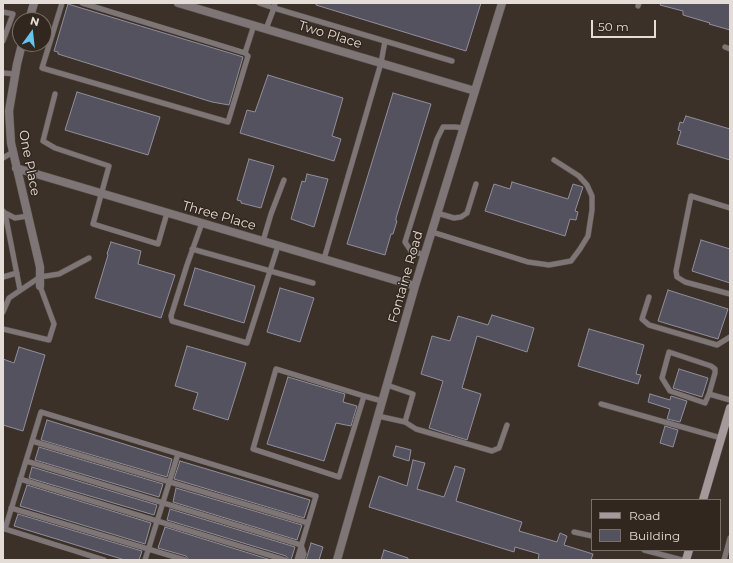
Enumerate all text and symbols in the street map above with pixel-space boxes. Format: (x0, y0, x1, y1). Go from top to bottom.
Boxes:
north arrow (12, 12, 52, 52)
scale bar (593, 12, 658, 38)
text: N (29, 13, 41, 29)
street label: Two Place (296, 18, 364, 52)
text: 50 m (598, 19, 629, 34)
street label: One Place (15, 129, 43, 197)
street label: Three Place (180, 198, 258, 234)
street label: Fontaine Road (385, 229, 427, 325)
legend (591, 499, 721, 551)
text: Road (629, 508, 660, 523)
text: Building (629, 528, 680, 543)

